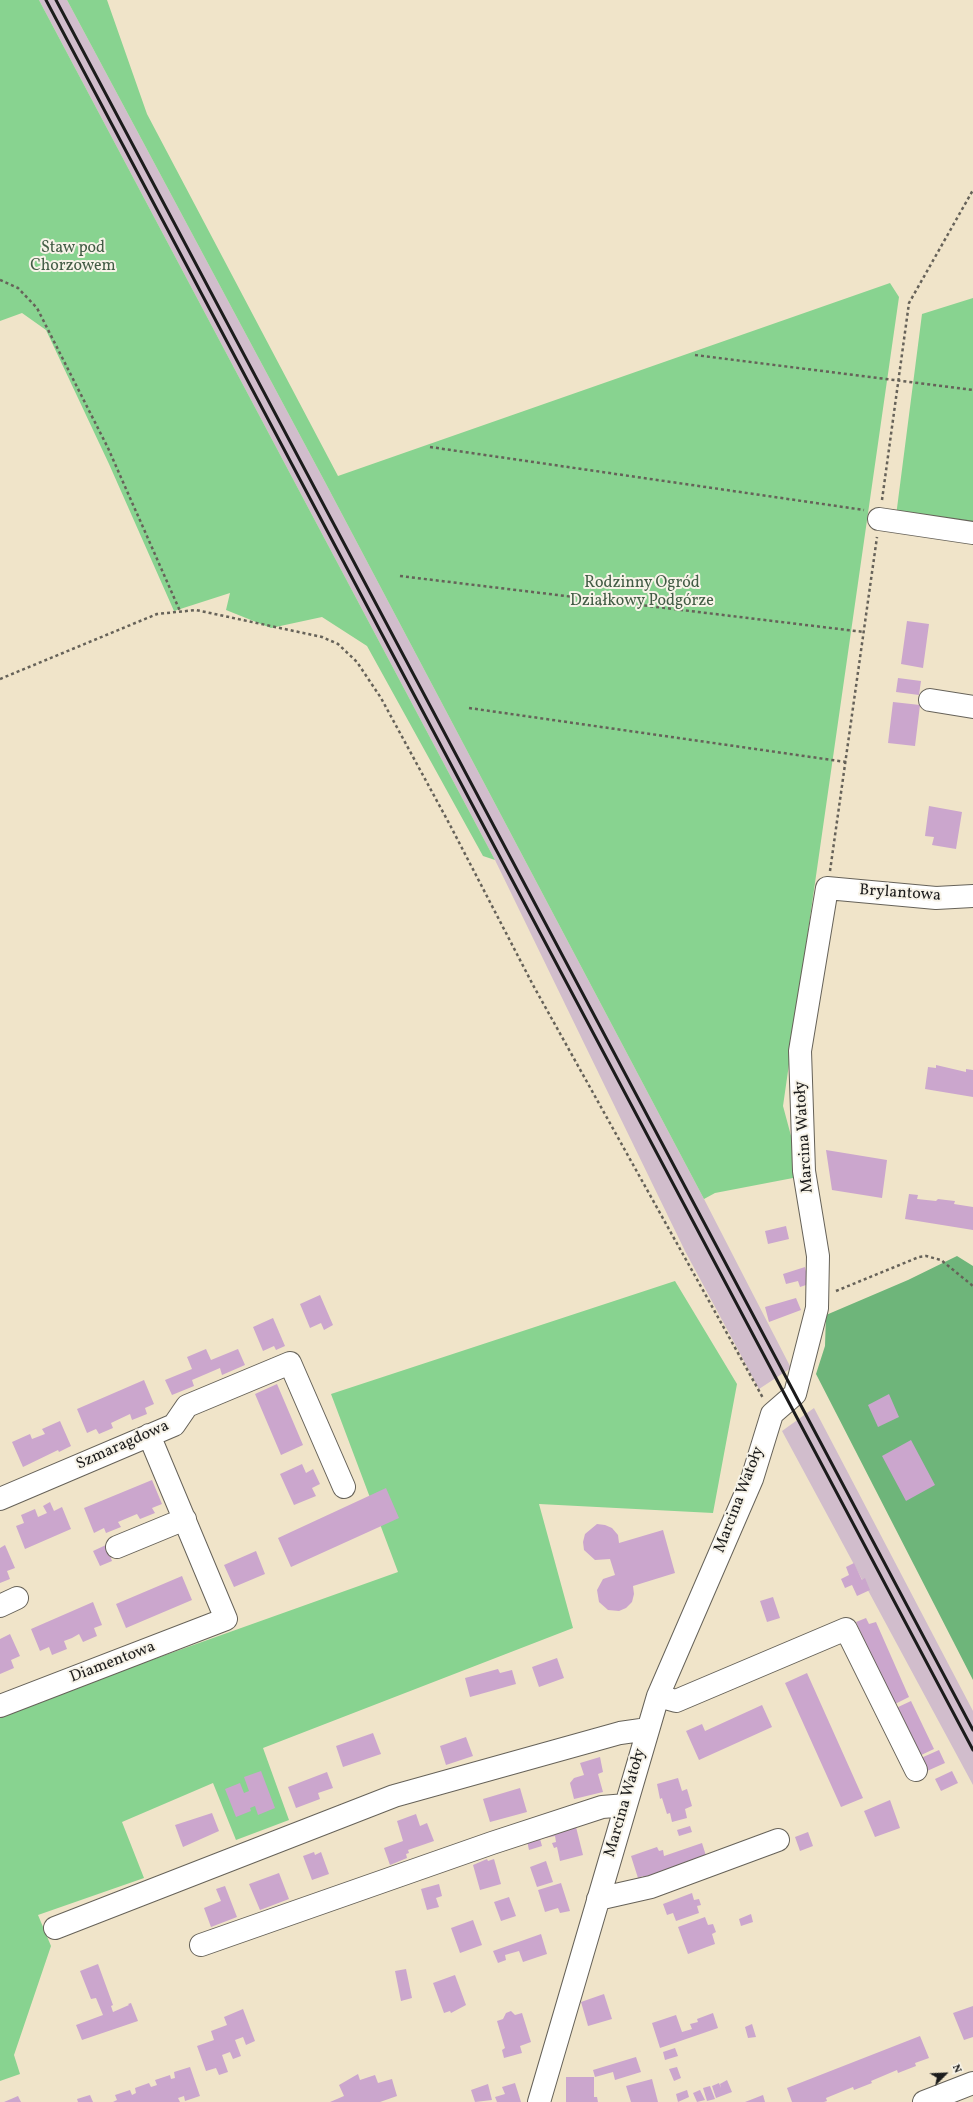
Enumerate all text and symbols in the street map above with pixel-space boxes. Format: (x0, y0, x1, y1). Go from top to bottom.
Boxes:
park label: Staw pod Chorzowem (30, 239, 116, 277)
park label: Rodzinny Ogród Działkowy Podgórze (570, 574, 714, 612)
street label: Brylantowa (859, 882, 941, 906)
street label: Marcina Watoły (792, 1080, 818, 1194)
street label: Szmaragdowa (74, 1417, 172, 1475)
street label: Marcina Watoły (711, 1444, 769, 1556)
street label: Diamentowa (68, 1638, 158, 1688)
street label: Marcina Watoły (601, 1746, 651, 1860)
north arrow (925, 2054, 965, 2094)
text: N (948, 2062, 965, 2076)

